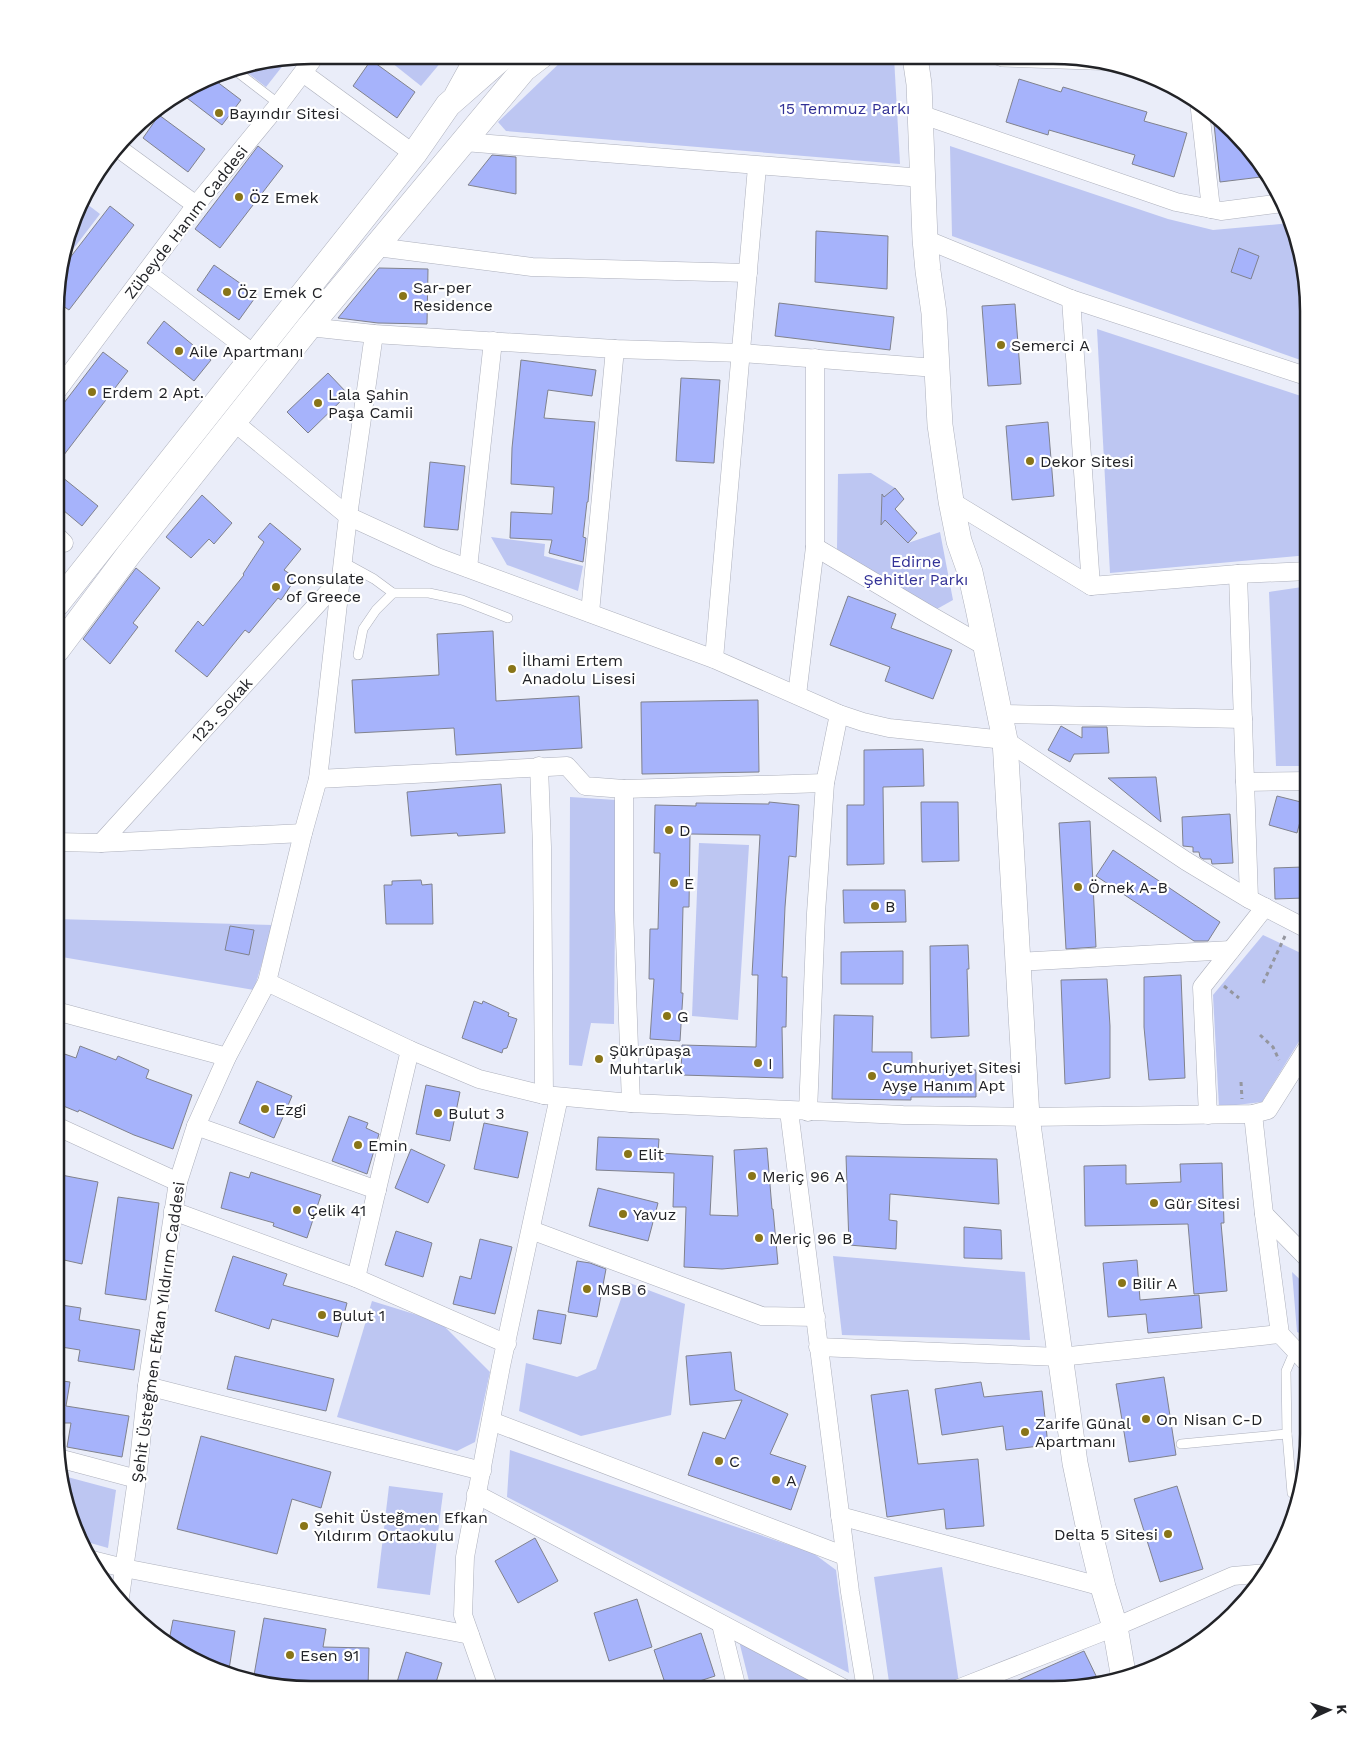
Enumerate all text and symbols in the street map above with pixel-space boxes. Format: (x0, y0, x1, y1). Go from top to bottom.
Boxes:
park label: 15 Temmuz Parkı (780, 99, 910, 118)
place label: Bayındır Sitesi (229, 104, 339, 123)
marker: Bayındır Sitesi (213, 107, 225, 119)
street label: Zübeyde Hanım Caddesi (120, 142, 252, 302)
place label: Öz Emek (249, 188, 319, 207)
marker: Öz Emek (233, 191, 245, 203)
place label: Sar-per Residence (413, 278, 493, 315)
place label: Öz Emek C (237, 283, 323, 302)
marker: Öz Emek C (221, 286, 233, 298)
marker: Sar-per Residence (397, 290, 409, 302)
place label: Semerci A (1011, 336, 1090, 355)
marker: Semerci A (995, 339, 1007, 351)
place label: Aile Apartmanı (189, 342, 304, 361)
marker: Aile Apartmanı (173, 345, 185, 357)
place label: Erdem 2 Apt. (102, 383, 204, 402)
place label: Lala Şahin Paşa Camii (328, 385, 413, 422)
marker: Erdem 2 Apt. (86, 386, 98, 398)
marker: Lala Şahin Paşa Camii (312, 397, 324, 409)
place label: Dekor Sitesi (1040, 452, 1134, 471)
marker: Dekor Sitesi (1024, 455, 1036, 467)
park label: Edirne Şehitler Parkı (864, 552, 968, 589)
place label: Consulate of Greece (286, 569, 364, 606)
marker: Consulate of Greece (270, 581, 282, 593)
place label: İlhami Ertem Anadolu Lisesi (522, 651, 636, 688)
marker: İlhami Ertem Anadolu Lisesi (506, 663, 518, 675)
street label: 123. Sokak (188, 673, 256, 747)
place label: D (679, 821, 691, 840)
marker: D (663, 824, 675, 836)
place label: E (684, 874, 694, 893)
marker: E (668, 877, 680, 889)
place label: Örnek A-B (1088, 878, 1168, 897)
marker: Örnek A-B (1072, 881, 1084, 893)
place label: B (885, 897, 895, 916)
marker: B (869, 900, 881, 912)
place label: G (677, 1007, 689, 1026)
marker: G (661, 1010, 673, 1022)
place label: Şükrüpaşa Muhtarlık (609, 1041, 691, 1078)
marker: Şükrüpaşa Muhtarlık (593, 1053, 605, 1065)
place label: I (768, 1054, 773, 1073)
marker: I (752, 1057, 764, 1069)
place label: Cumhuriyet Sitesi Ayşe Hanım Apt (882, 1058, 1021, 1095)
marker: Cumhuriyet Sitesi Ayşe Hanım Apt (866, 1070, 878, 1082)
place label: Ezgi (275, 1100, 307, 1119)
marker: Ezgi (259, 1103, 271, 1115)
place label: Bulut 3 (448, 1104, 505, 1123)
marker: Bulut 3 (432, 1107, 444, 1119)
place label: Emin (368, 1136, 408, 1155)
marker: Emin (352, 1139, 364, 1151)
place label: Elit (638, 1145, 664, 1164)
marker: Elit (622, 1148, 634, 1160)
place label: Meriç 96 A (762, 1167, 845, 1186)
marker: Meriç 96 A (746, 1170, 758, 1182)
street label: Şehit Üsteğmen Efkan Yıldırım Caddesi (127, 1180, 189, 1484)
place label: Gür Sitesi (1164, 1194, 1240, 1213)
marker: Gür Sitesi (1148, 1197, 1160, 1209)
place label: Çelik 41 (307, 1201, 366, 1220)
marker: Çelik 41 (291, 1204, 303, 1216)
place label: Yavuz (633, 1205, 676, 1224)
marker: Yavuz (617, 1208, 629, 1220)
place label: Meriç 96 B (769, 1229, 852, 1248)
marker: Meriç 96 B (753, 1232, 765, 1244)
place label: Bilir A (1132, 1274, 1178, 1293)
marker: Bilir A (1116, 1277, 1128, 1289)
place label: MSB 6 (597, 1280, 647, 1299)
marker: MSB 6 (581, 1283, 593, 1295)
place label: Bulut 1 (332, 1306, 385, 1325)
marker: Bulut 1 (316, 1309, 328, 1321)
place label: On Nisan C-D (1156, 1410, 1263, 1429)
marker: On Nisan C-D (1140, 1413, 1152, 1425)
place label: Zarife Günal Apartmanı (1035, 1414, 1131, 1451)
marker: Zarife Günal Apartmanı (1019, 1426, 1031, 1438)
place label: C (729, 1452, 740, 1471)
marker: C (713, 1455, 725, 1467)
place label: A (786, 1471, 797, 1490)
marker: A (770, 1474, 782, 1486)
place label: Şehit Üsteğmen Efkan Yıldırım Ortaokulu (314, 1508, 488, 1545)
marker: Şehit Üsteğmen Efkan Yıldırım Ortaokulu (298, 1520, 310, 1532)
place label: Delta 5 Sitesi (1054, 1525, 1158, 1544)
marker: Delta 5 Sitesi (1162, 1528, 1174, 1540)
place label: Esen 91 (300, 1646, 359, 1665)
marker: Esen 91 (284, 1649, 296, 1661)
north arrow (1304, 1685, 1354, 1735)
text: K (1334, 1704, 1350, 1715)

